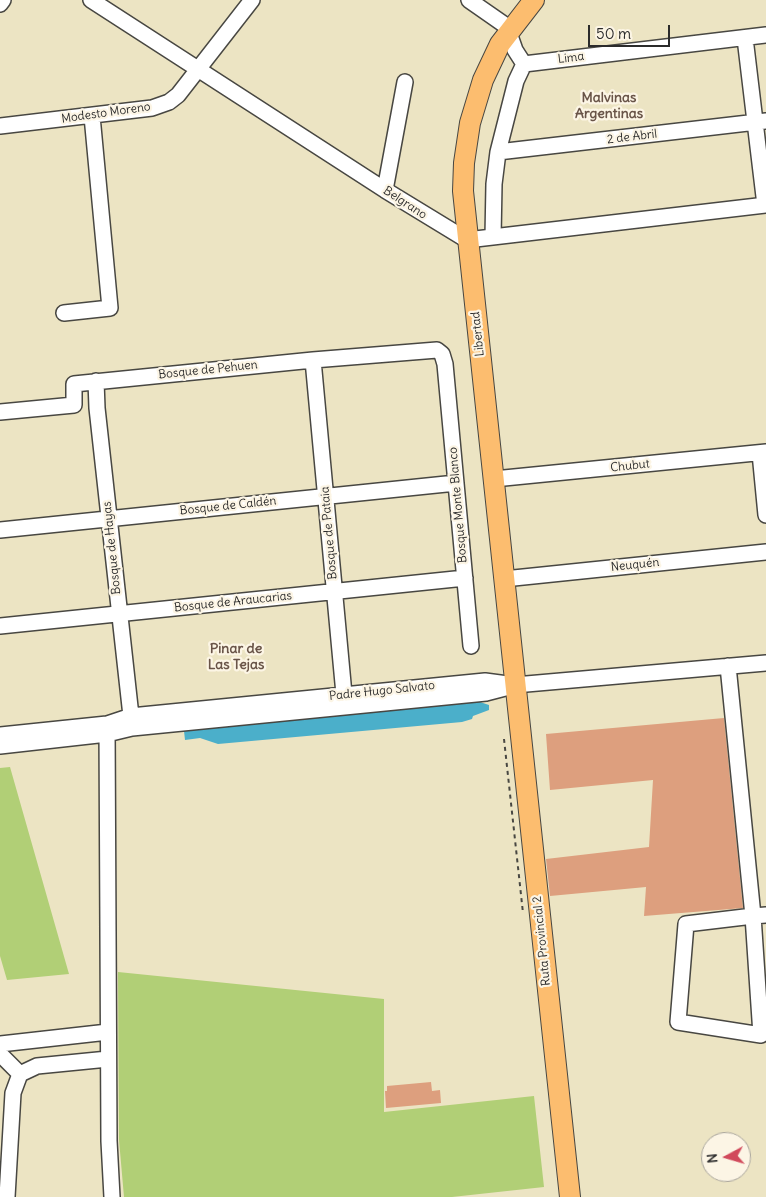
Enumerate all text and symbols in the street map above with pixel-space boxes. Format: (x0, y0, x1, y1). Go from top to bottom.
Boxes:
scale bar (591, 15, 674, 47)
text: 50 m (596, 24, 631, 43)
street label: Lima (557, 49, 585, 67)
district label: Malvinas Argentinas (575, 90, 643, 122)
street label: Modesto Moreno (60, 100, 152, 126)
street label: 2 de Abril (606, 127, 658, 147)
street label: Belgrano (381, 184, 429, 222)
street label: Libertad (468, 311, 488, 357)
street label: Bosque de Pehuen (158, 358, 258, 382)
street label: Bosque Monte Blanco (446, 446, 470, 564)
street label: Chubut (610, 457, 650, 475)
street label: Bosque de Pataia (318, 486, 340, 580)
street label: Bosque de Caldén (179, 494, 277, 518)
street label: Bosque de Hayas (100, 501, 124, 595)
street label: Neuquén (610, 555, 660, 575)
street label: Bosque de Araucarias (173, 589, 293, 615)
district label: Pinar de Las Tejas (208, 641, 264, 674)
street label: Padre Hugo Salvato (328, 678, 436, 704)
street label: Ruta Provincial 2 (530, 895, 554, 987)
north arrow (701, 1132, 751, 1182)
text: N (703, 1153, 722, 1164)

